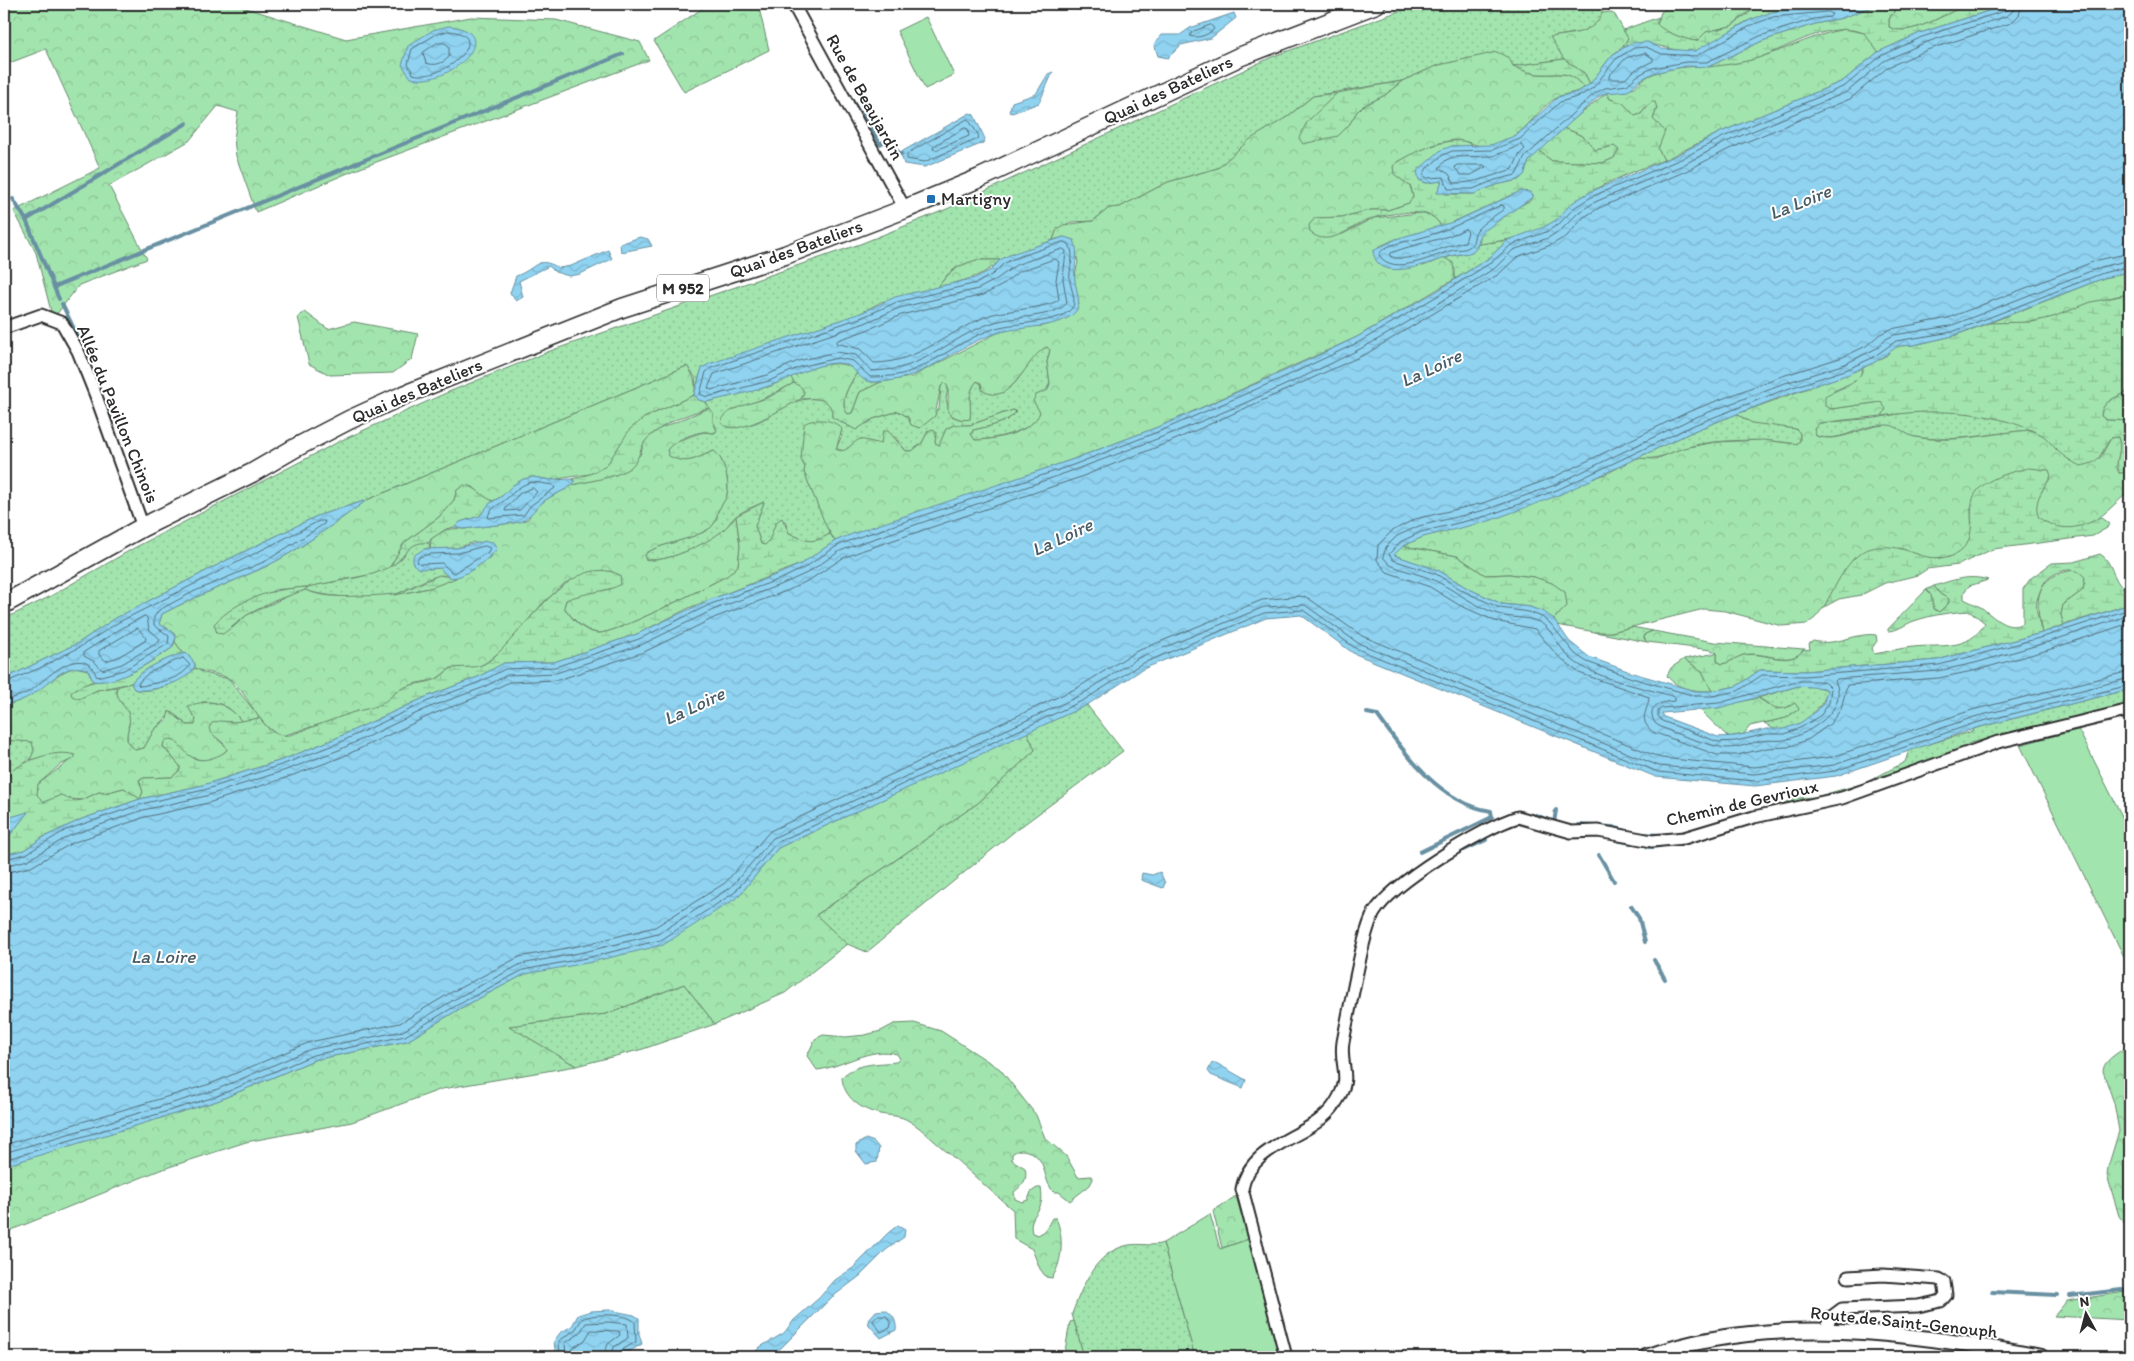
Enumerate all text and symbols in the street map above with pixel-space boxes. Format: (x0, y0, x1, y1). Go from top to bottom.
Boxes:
street label: Rue de Beaujardin (821, 30, 909, 164)
street label: Quai des Bateliers (1100, 50, 1236, 130)
water label: La Loire (1766, 179, 1835, 225)
place label: Martigny (941, 188, 1011, 210)
marker: Martigny (925, 193, 937, 205)
street label: Quai des Bateliers (726, 215, 866, 283)
road number: M 952 (657, 274, 709, 302)
street label: Allée du Pavillon Chinois (72, 322, 164, 506)
water label: La Loire (1397, 344, 1466, 392)
street label: Quai des Bateliers (348, 354, 486, 428)
water label: La Loire (1028, 513, 1097, 561)
water label: La Loire (660, 682, 729, 730)
street label: Chemin de Gevrioux (1664, 775, 1820, 831)
water label: La Loire (131, 945, 196, 968)
north arrow (2062, 1288, 2112, 1338)
text: N (2079, 1293, 2090, 1311)
street label: Route de Saint-Genouph (1809, 1301, 1999, 1343)

